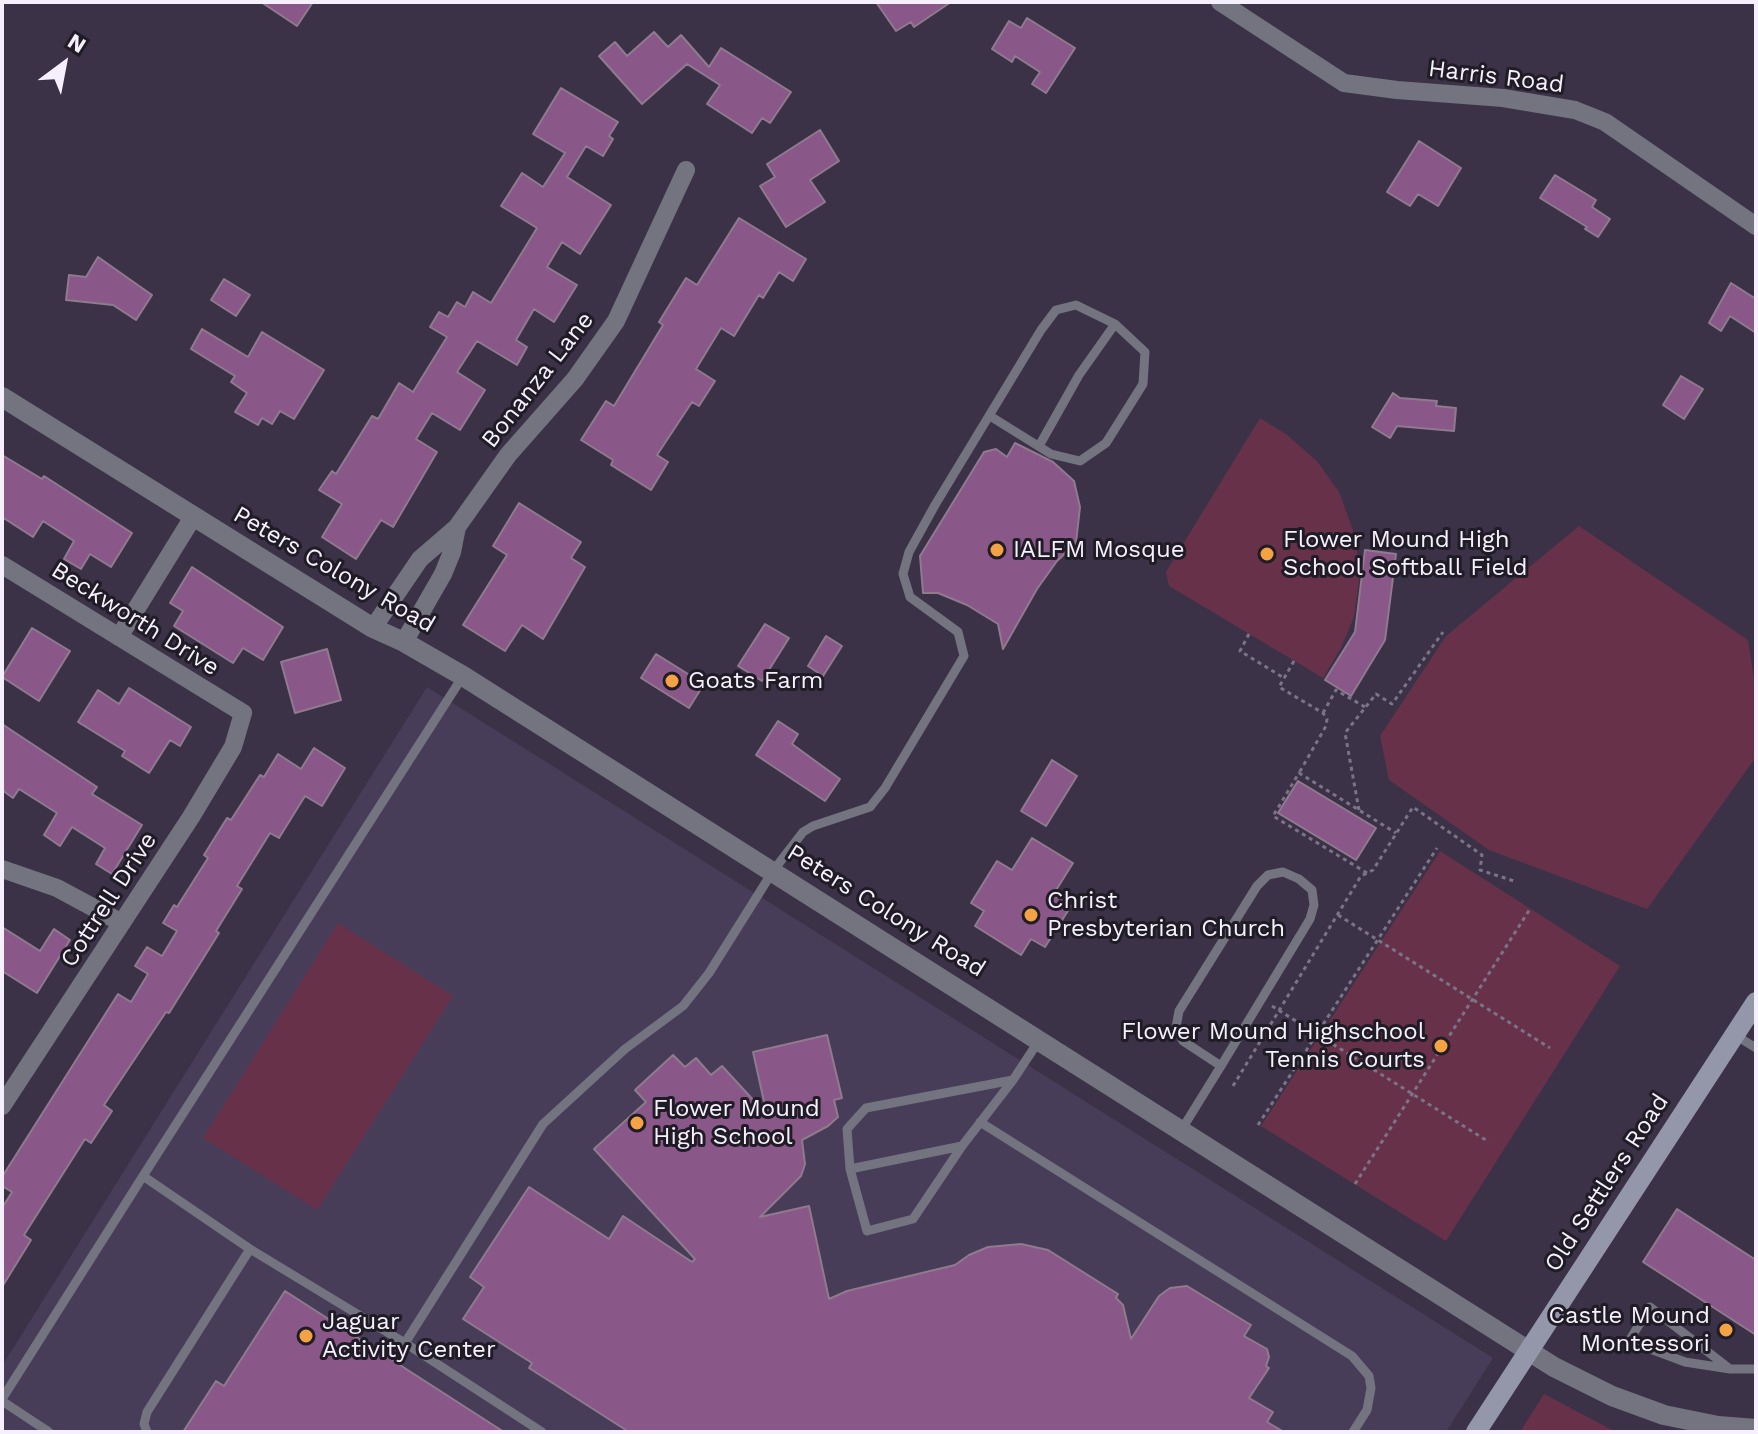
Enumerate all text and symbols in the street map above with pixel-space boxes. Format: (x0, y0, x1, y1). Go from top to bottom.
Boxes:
north arrow (24, 24, 104, 104)
text: N (63, 28, 91, 58)
street label: Harris Road (1427, 54, 1565, 100)
street label: Bonanza Lane (476, 306, 600, 454)
street label: Peters Colony Road (228, 500, 440, 640)
place label: Flower Mound High School Softball Field (1283, 526, 1528, 582)
place label: IALFM Mosque (1013, 536, 1185, 564)
marker: IALFM Mosque (988, 541, 1006, 559)
marker: Flower Mound High School Softball Field (1258, 545, 1276, 563)
street label: Beckworth Drive (46, 556, 224, 682)
place label: Goats Farm (688, 667, 823, 695)
marker: Goats Farm (663, 672, 681, 690)
street label: Cottrell Drive (55, 827, 163, 973)
street label: Peters Colony Road (782, 838, 990, 984)
place label: Christ Presbyterian Church (1047, 887, 1285, 943)
marker: Christ Presbyterian Church (1022, 906, 1040, 924)
place label: Flower Mound Highschool Tennis Courts (1121, 1018, 1425, 1074)
marker: Flower Mound Highschool Tennis Courts (1432, 1037, 1450, 1055)
street label: Old Settlers Road (1539, 1089, 1675, 1277)
place label: Flower Mound High School (653, 1095, 820, 1151)
marker: Flower Mound High School (628, 1114, 646, 1132)
place label: Castle Mound Montessori (1548, 1302, 1710, 1358)
place label: Jaguar Activity Center (322, 1308, 496, 1364)
marker: Castle Mound Montessori (1717, 1321, 1735, 1339)
marker: Jaguar Activity Center (297, 1327, 315, 1345)

